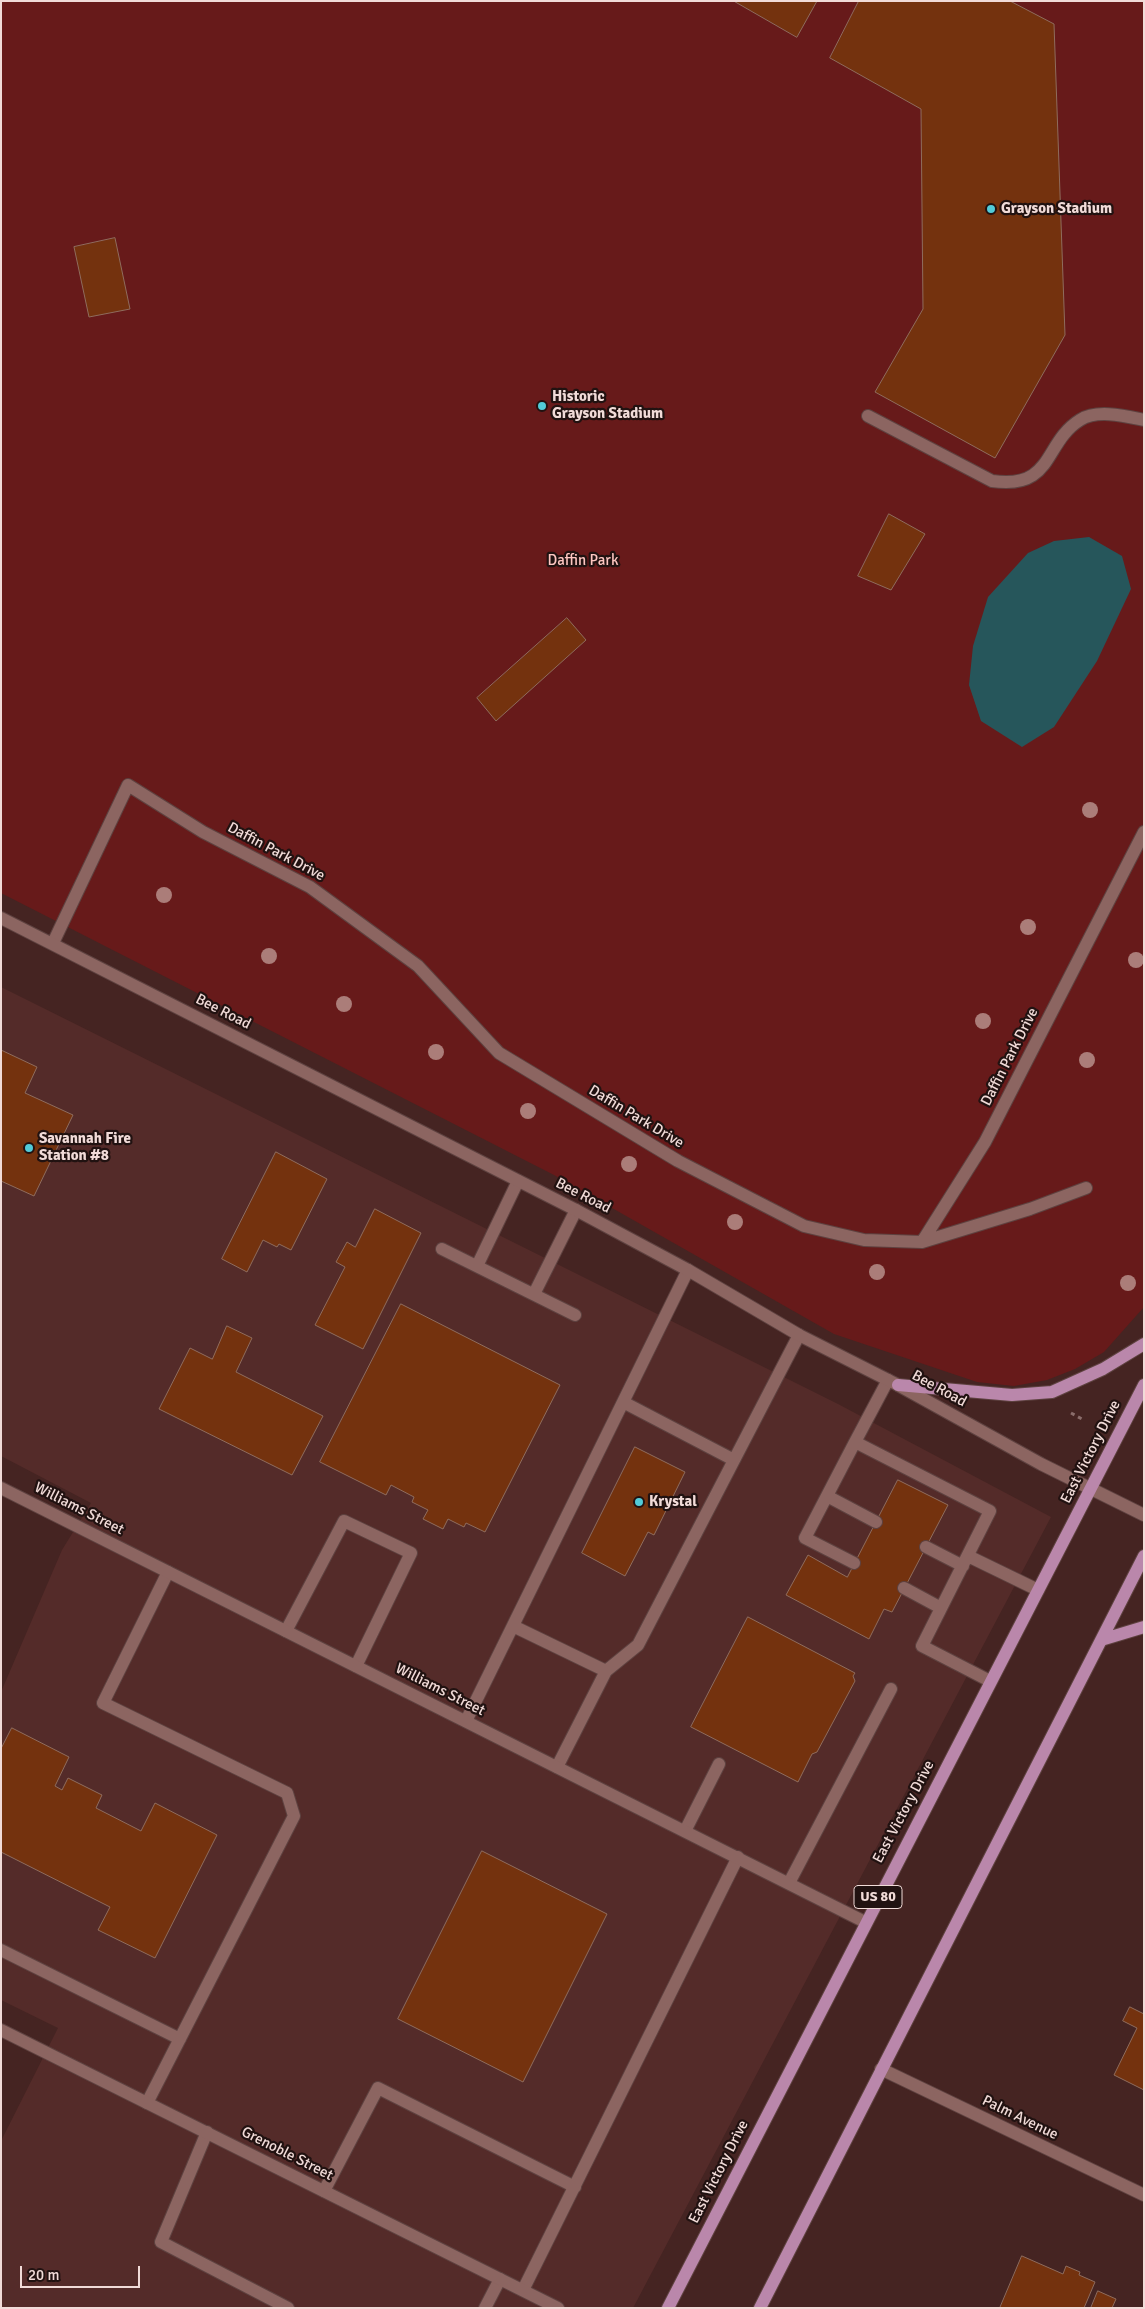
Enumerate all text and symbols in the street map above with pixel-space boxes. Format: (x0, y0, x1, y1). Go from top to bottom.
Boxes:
place label: Grayson Stadium (1001, 200, 1112, 218)
marker: Grayson Stadium (985, 203, 997, 215)
place label: Historic Grayson Stadium (552, 388, 663, 423)
marker: Historic Grayson Stadium (536, 400, 548, 412)
park label: Daffin Park (548, 552, 618, 570)
street label: Daffin Park Drive (224, 819, 328, 885)
street label: Bee Road (192, 990, 254, 1034)
street label: Daffin Park Drive (978, 1005, 1042, 1109)
street label: Daffin Park Drive (585, 1082, 687, 1152)
place label: Savannah Fire Station #8 (39, 1130, 131, 1165)
marker: Savannah Fire Station #8 (23, 1142, 35, 1154)
street label: Bee Road (552, 1174, 614, 1218)
street label: Bee Road (909, 1367, 969, 1411)
street label: East Victory Drive (1057, 1397, 1125, 1507)
street label: Williams Street (31, 1479, 127, 1539)
place label: Krystal (649, 1493, 697, 1511)
marker: Krystal (633, 1496, 645, 1508)
street label: Williams Street (392, 1660, 488, 1720)
street label: East Victory Drive (869, 1758, 939, 1866)
road number: US 80 (854, 1885, 902, 1908)
street label: Palm Avenue (979, 2092, 1061, 2144)
street label: East Victory Drive (685, 2117, 753, 2227)
street label: Grenoble Street (238, 2123, 336, 2185)
scale bar (22, 2256, 142, 2288)
text: 20 m (28, 2266, 59, 2284)

